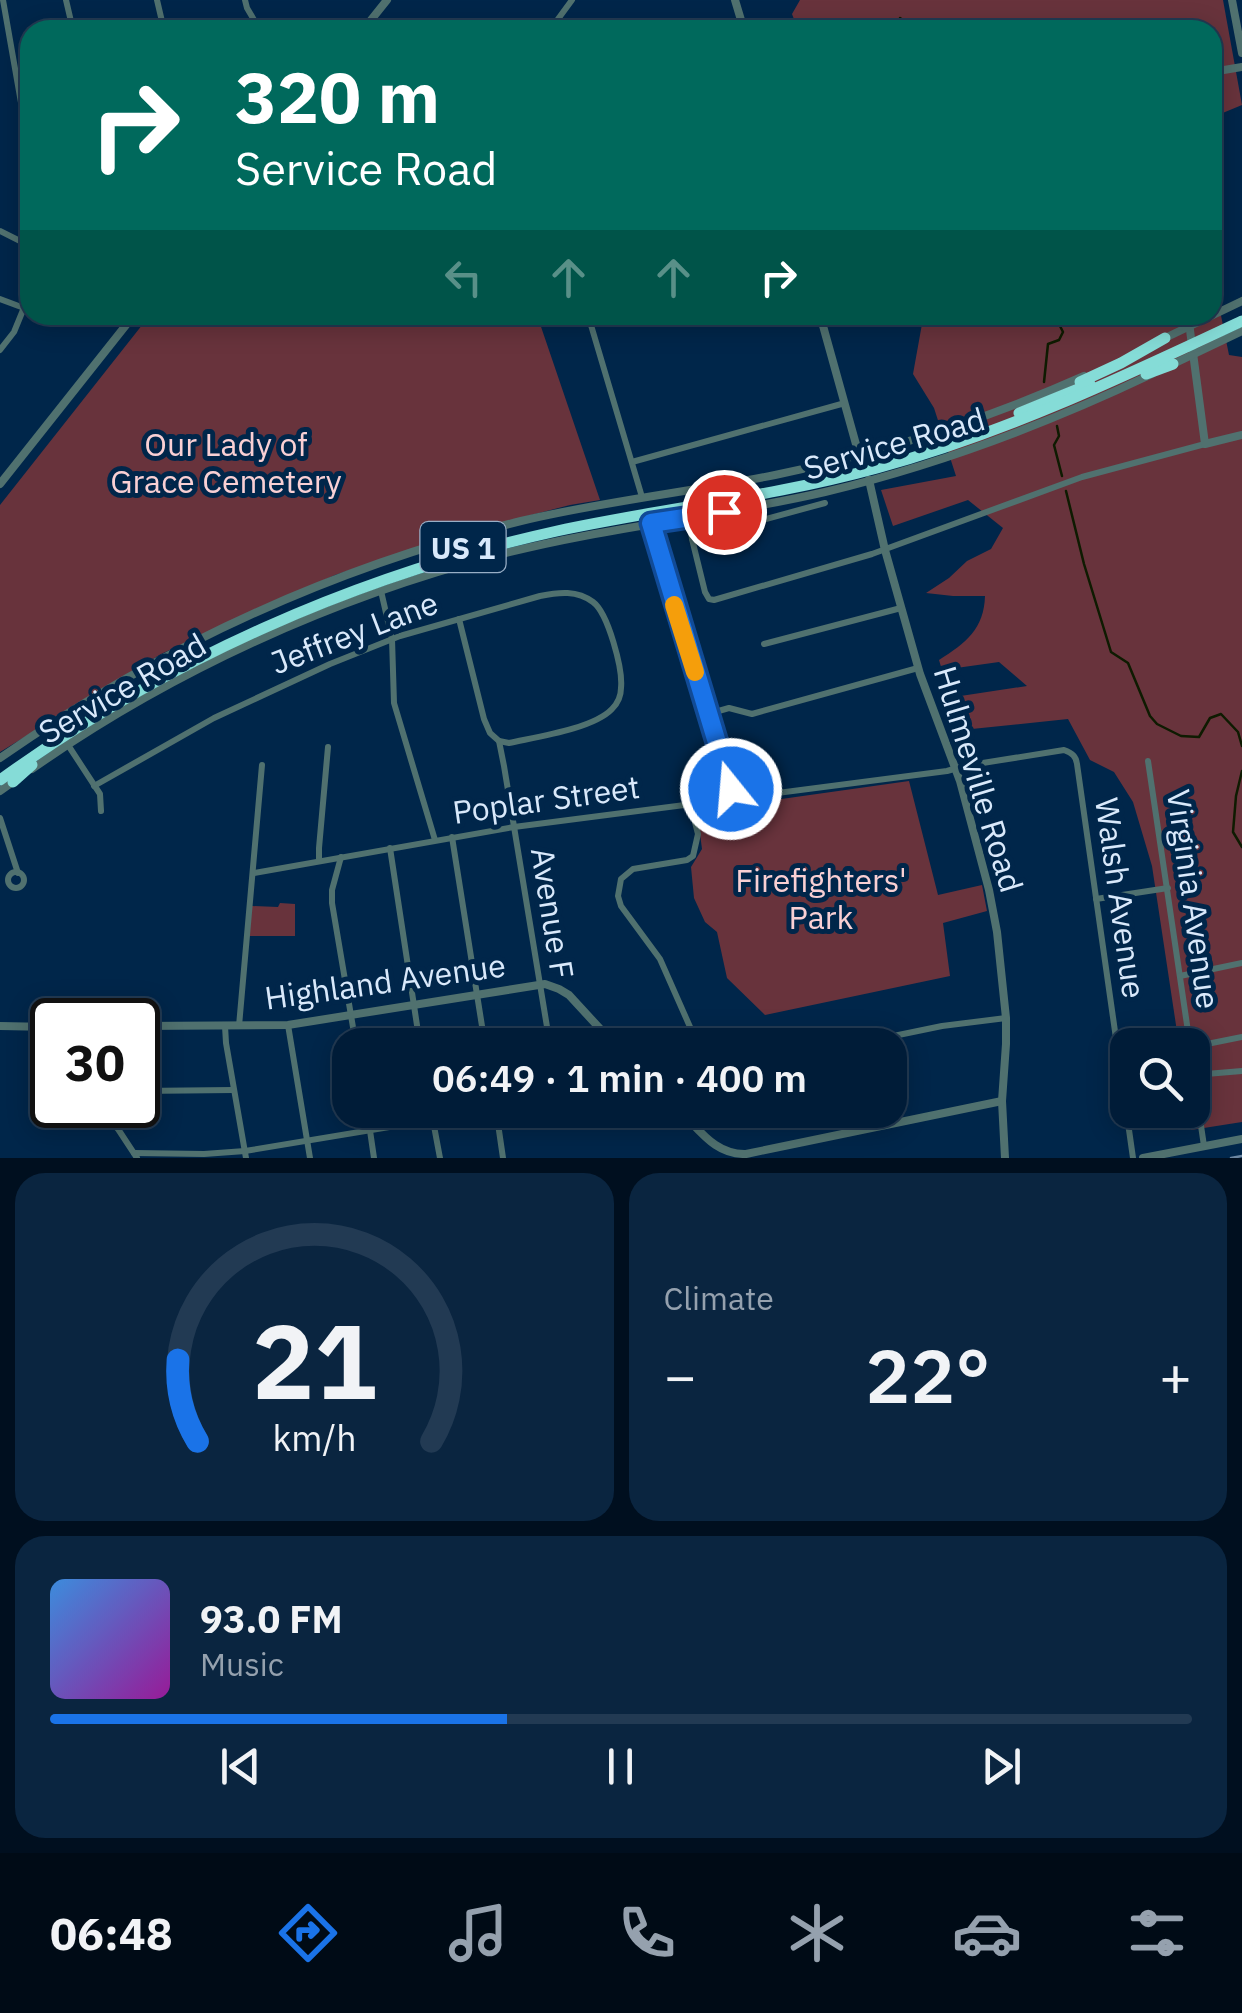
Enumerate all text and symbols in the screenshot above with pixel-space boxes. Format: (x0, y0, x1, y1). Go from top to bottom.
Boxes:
text: 320 m (235, 51, 440, 142)
icon: right (70, 60, 200, 190)
text: Service Road (235, 139, 497, 197)
icon: left (436, 250, 491, 305)
icon: ahead (541, 250, 596, 305)
icon: ahead (646, 250, 701, 305)
icon: right (751, 250, 806, 305)
street label: Service Road (799, 397, 989, 489)
park label: Our Lady of Grace Cemetery (110, 423, 342, 502)
pin (682, 470, 767, 555)
icon: arrive (697, 485, 752, 540)
road number: US 1 (420, 522, 506, 572)
street label: Jeffrey Lane (264, 581, 444, 683)
street label: Service Road (31, 623, 213, 753)
street label: Hulmeville Road (925, 661, 1033, 897)
position arrow (679, 737, 783, 841)
street label: Poplar Street (450, 765, 642, 833)
street label: Virginia Avenue (1158, 787, 1230, 1011)
street label: Walsh Avenue (1086, 795, 1156, 1001)
street label: Avenue F (522, 844, 584, 982)
park label: Firefighters' Park (735, 859, 907, 938)
street label: Highland Avenue (262, 943, 508, 1019)
speed limit sign: 30 (30, 998, 160, 1128)
map controls (1110, 1028, 1210, 1128)
button: search (1110, 1028, 1210, 1128)
text: 06:49 · 1 min · 400 m (432, 1053, 807, 1102)
text: Climate (664, 1277, 774, 1319)
text: 21 (252, 1292, 377, 1428)
text: 22° (865, 1326, 990, 1424)
text: − (664, 1340, 697, 1411)
text: + (1159, 1340, 1192, 1411)
text: km/h (272, 1414, 356, 1461)
text: 93.0 FM (200, 1594, 343, 1643)
text: Music (200, 1643, 284, 1685)
icon: previous (213, 1739, 268, 1794)
icon: pause (593, 1739, 648, 1794)
icon: next (974, 1739, 1029, 1794)
icon: directions (273, 1898, 343, 1968)
icon: music (443, 1898, 513, 1968)
icon: phone (612, 1898, 682, 1968)
icon: climate (782, 1898, 852, 1968)
icon: car (952, 1898, 1022, 1968)
icon: filters (1122, 1898, 1192, 1968)
text: 06:48 (50, 1904, 173, 1962)

